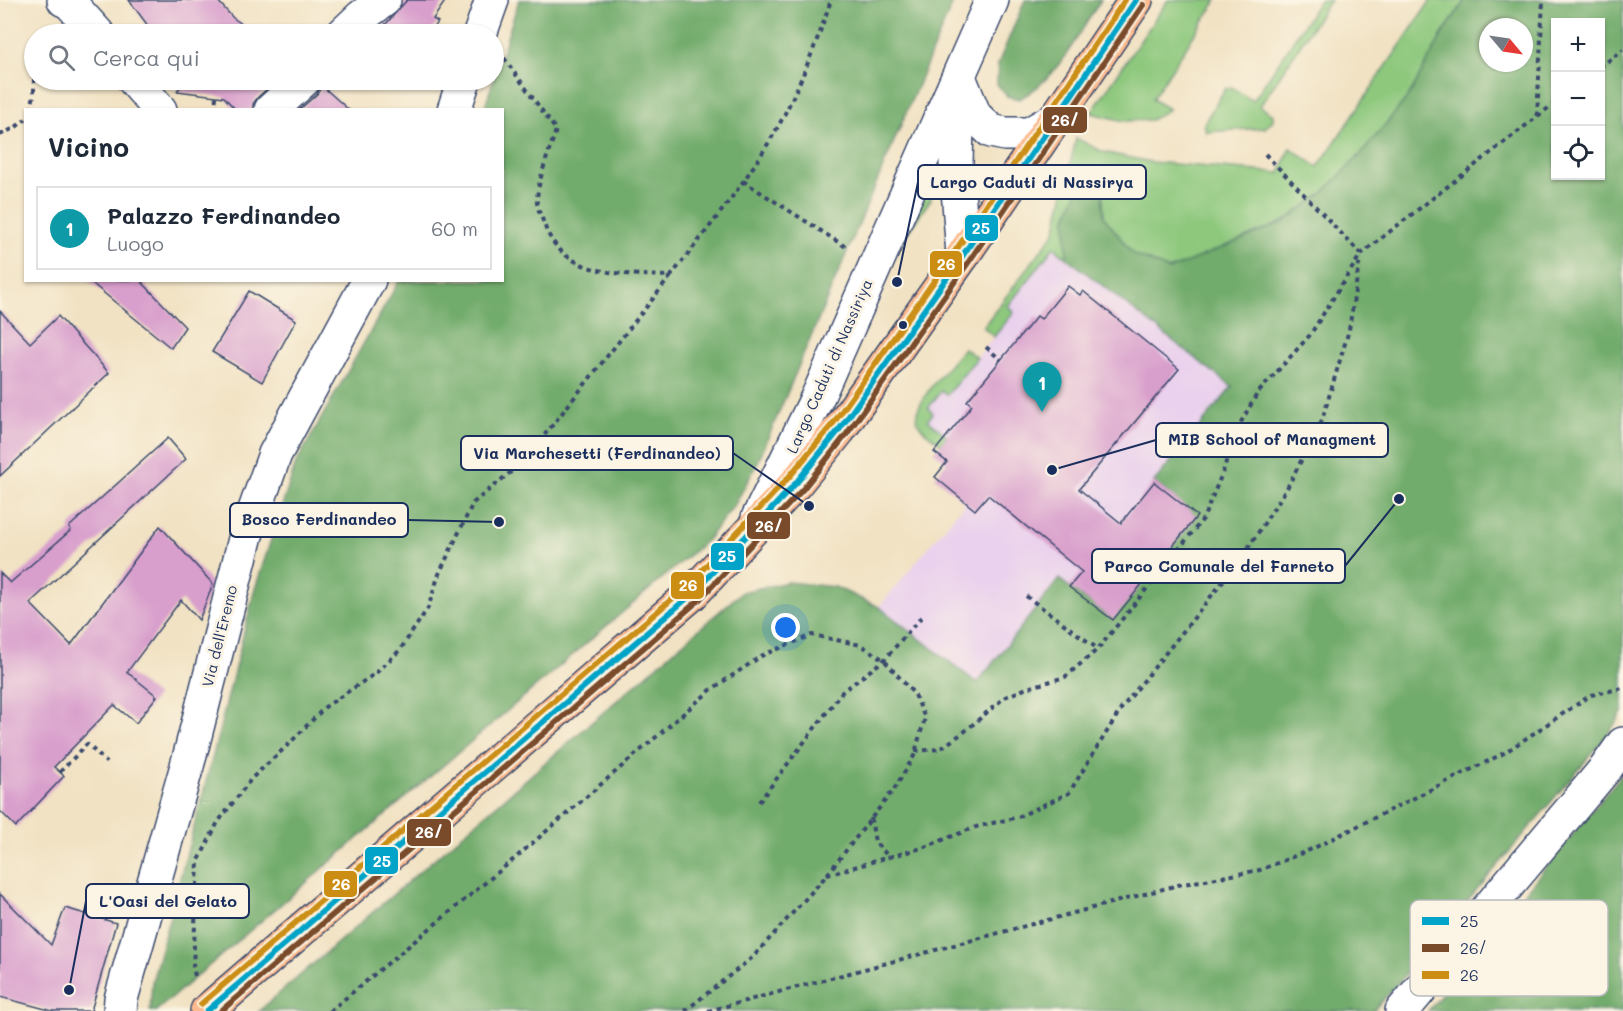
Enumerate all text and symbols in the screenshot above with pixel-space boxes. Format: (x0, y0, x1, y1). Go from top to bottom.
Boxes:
north arrow (1479, 18, 1533, 72)
map controls (1551, 18, 1605, 180)
button: + (1551, 18, 1605, 72)
search box (24, 24, 504, 90)
icon: search (45, 41, 78, 74)
text: Cerca qui (93, 43, 200, 72)
button: − (1551, 72, 1605, 126)
line badge: 26/ (1042, 106, 1088, 134)
text: 26/ (1051, 109, 1079, 130)
button: locate (1551, 126, 1605, 180)
text: Vicino (48, 130, 129, 164)
callout: Largo Caduti di Nassirya (918, 165, 1146, 199)
text: Largo Caduti di Nassirya (930, 171, 1134, 192)
text: Palazzo Ferdinandeo (107, 201, 340, 230)
line badge: 25 (964, 214, 999, 242)
text: 1 (65, 215, 74, 241)
text: 60 m (431, 215, 478, 241)
text: 25 (972, 217, 990, 238)
text: Luogo (107, 230, 164, 256)
line badge: 26 (929, 250, 963, 278)
text: 26 (937, 253, 956, 274)
street label: Largo Caduti di Nassiriya (781, 276, 877, 456)
unlabelled marker (897, 319, 909, 331)
pin: 1 (1022, 362, 1062, 412)
callout: MIB School of Managment (1156, 423, 1388, 457)
text: MIB School of Managment (1168, 428, 1376, 449)
callout: Via Marchesetti (Ferdinandeo) (461, 436, 733, 470)
text: Via Marchesetti (Ferdinandeo) (473, 442, 721, 463)
callout: Bosco Ferdinandeo (230, 503, 408, 537)
text: Bosco Ferdinandeo (242, 508, 397, 529)
line badge: 26/ (746, 511, 791, 540)
text: 26/ (755, 515, 783, 536)
line badge: 25 (710, 542, 745, 571)
text: 25 (718, 545, 736, 566)
callout: Parco Comunale del Farneto (1092, 549, 1345, 583)
text: Parco Comunale del Farneto (1104, 555, 1334, 576)
line badge: 26 (670, 571, 705, 600)
text: 26 (679, 574, 698, 595)
street label: Via dell'Eremo (197, 583, 241, 689)
your location (771, 613, 800, 642)
line badge: 26/ (406, 818, 452, 847)
text: 26/ (415, 821, 443, 842)
line badge: 25 (364, 846, 399, 875)
text: 25 (373, 850, 391, 871)
line badge: 26 (323, 870, 358, 898)
text: 26 (332, 873, 351, 894)
callout: L'Oasi del Gelato (86, 884, 249, 918)
text: L'Oasi del Gelato (99, 890, 237, 911)
legend (1410, 900, 1608, 996)
text: 25 (1460, 910, 1478, 931)
text: 26/ (1460, 937, 1487, 958)
text: 26 (1460, 964, 1479, 985)

